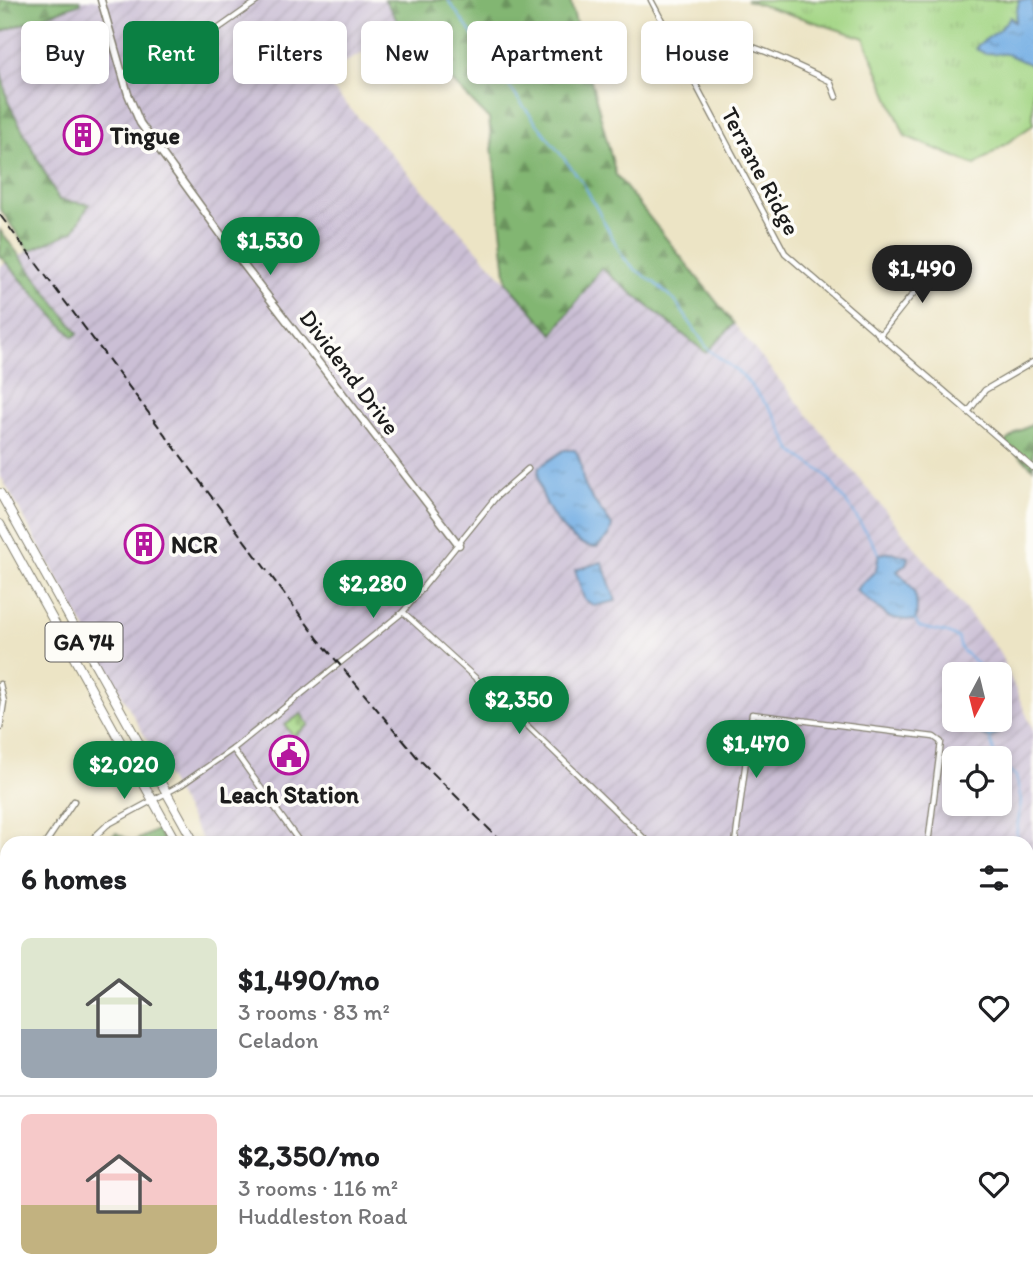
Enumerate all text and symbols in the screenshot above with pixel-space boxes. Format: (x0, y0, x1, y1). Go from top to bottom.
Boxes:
chip: Buy (21, 21, 109, 84)
chip: Rent (123, 21, 219, 84)
chip: Filters (233, 21, 347, 84)
chip: New (361, 21, 453, 84)
chip: Apartment (467, 21, 627, 84)
chip: House (641, 21, 753, 84)
street label: Terrane Ridge (715, 102, 807, 240)
building icon: Tingue (62, 114, 104, 156)
place label: Tingue (109, 121, 180, 151)
pin: $1,530 (213, 218, 327, 277)
text: $1,530 (237, 226, 303, 254)
pin: $1,490 (865, 246, 979, 305)
text: $1,490 (888, 254, 956, 282)
street label: Dividend Drive (293, 304, 407, 440)
building icon: NCR (123, 523, 165, 565)
place label: NCR (171, 530, 218, 559)
pin: $2,280 (316, 560, 430, 620)
text: $2,280 (339, 569, 407, 597)
road number: GA 74 (46, 622, 122, 662)
north arrow (942, 662, 1012, 732)
map controls (942, 662, 1012, 816)
pin: $2,350 (462, 676, 576, 736)
text: $2,350 (485, 685, 553, 713)
pin: $1,470 (699, 720, 813, 780)
text: $1,470 (722, 729, 790, 757)
public building icon: Leach Station (268, 734, 310, 776)
pin: $2,020 (67, 742, 181, 801)
button: locate (942, 746, 1012, 816)
text: $2,020 (89, 750, 159, 778)
place label: Leach Station (219, 780, 359, 809)
icon: filters (975, 859, 1013, 897)
text: 6 homes (21, 860, 127, 897)
text: $1,490/mo (238, 961, 380, 998)
icon: home (77, 966, 161, 1050)
icon: heart (975, 989, 1013, 1027)
text: 3 rooms · 83 m² (238, 998, 390, 1026)
text: Celadon (238, 1026, 319, 1054)
text: $2,350/mo (238, 1137, 380, 1174)
icon: home (77, 1142, 161, 1226)
icon: heart (975, 1165, 1013, 1203)
text: 3 rooms · 116 m² (238, 1174, 398, 1202)
text: Huddleston Road (238, 1202, 407, 1230)

